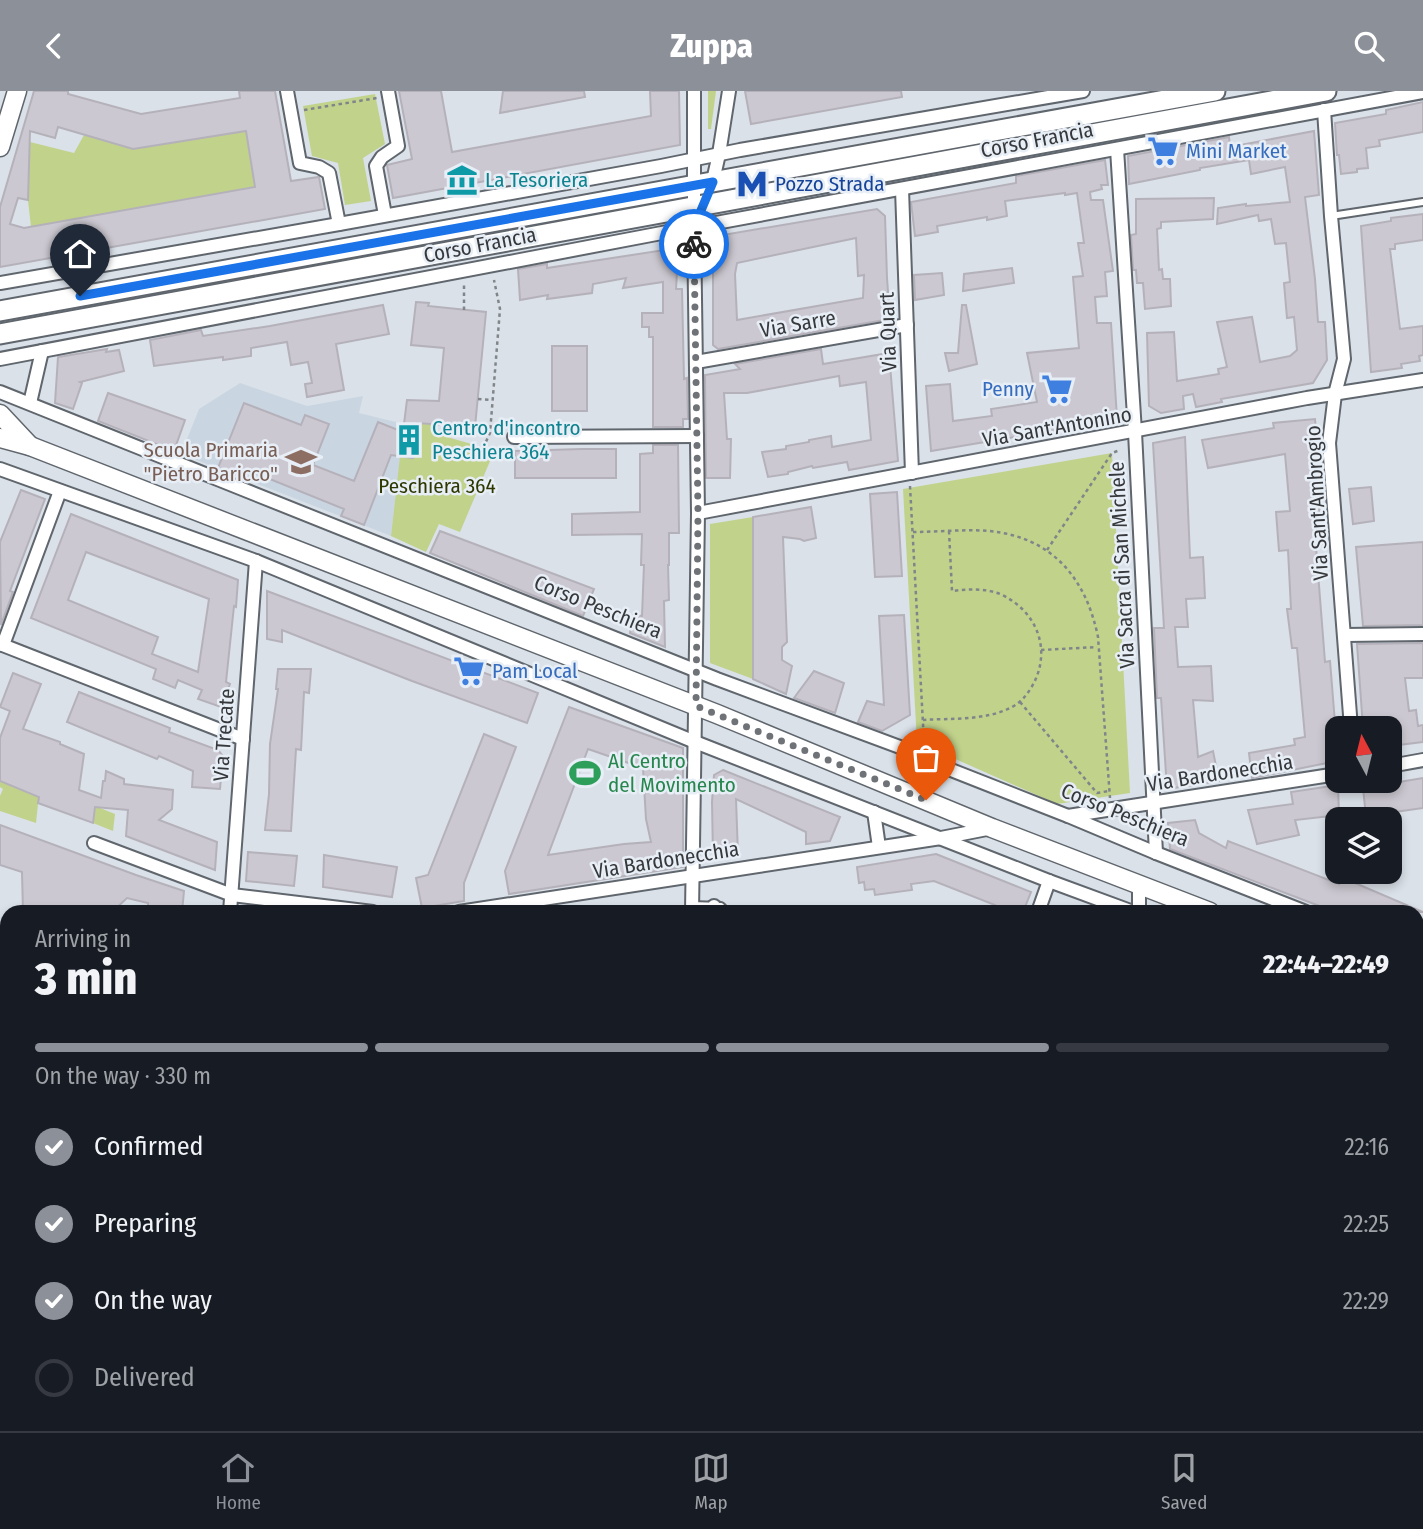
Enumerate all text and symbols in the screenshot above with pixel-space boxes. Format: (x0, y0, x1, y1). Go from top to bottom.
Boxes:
icon: back (35, 27, 73, 65)
text: Zuppa (670, 27, 753, 65)
icon: search (1350, 27, 1388, 65)
street label: Corso Francia (978, 116, 1096, 164)
supermarket icon: Mini Market (1146, 134, 1180, 168)
place label: Mini Market (1186, 138, 1287, 164)
museum icon: La Tesoriera (445, 163, 479, 197)
place label: La Tesoriera (485, 167, 588, 193)
metro station icon: Pozzo Strada (735, 167, 769, 201)
place label: Pozzo Strada (775, 171, 884, 197)
courier (659, 209, 729, 279)
street label: Corso Francia (421, 221, 539, 269)
pin (50, 224, 110, 296)
icon: bike (675, 225, 713, 263)
icon: home (61, 235, 99, 273)
street label: Via Quart (874, 292, 902, 372)
street label: Via Sarre (758, 305, 838, 343)
supermarket icon: Penny (1040, 372, 1074, 406)
place label: Penny (982, 376, 1035, 402)
street label: Via Sant'Antonino (980, 401, 1134, 453)
place label: Centro d'incontro Peschiera 364 (432, 415, 581, 465)
building icon: Centro d'incontro Peschiera 364 (392, 423, 426, 457)
street label: Via Sant'Ambrogio (1300, 425, 1334, 581)
place label: Scuola Primaria "Pietro Baricco" (143, 437, 278, 487)
school or university icon: Scuola Primaria "Pietro Baricco" (284, 445, 318, 479)
street label: Via Sacra di San Michele (1104, 461, 1140, 669)
park label: Peschiera 364 (378, 473, 496, 499)
street label: Corso Peschiera (530, 570, 666, 644)
supermarket icon: Pam Local (452, 654, 486, 688)
place label: Pam Local (492, 658, 578, 684)
street label: Via Trecate (208, 687, 240, 783)
north arrow (1325, 716, 1402, 793)
map controls (1325, 716, 1402, 884)
pin (896, 728, 956, 800)
icon: bag (907, 739, 945, 777)
place label: Al Centro del Movimento (608, 748, 736, 798)
street label: Via Bardonecchia (1145, 749, 1295, 797)
sports icon: Al Centro del Movimento (568, 756, 602, 790)
street label: Corso Peschiera (1057, 778, 1193, 852)
button: layers (1325, 807, 1402, 884)
street label: Via Bardonecchia (591, 836, 741, 884)
text: Arriving in (35, 925, 131, 953)
text: 22:44–22:49 (1263, 949, 1389, 980)
text: 3 min (35, 951, 137, 1006)
text: On the way · 330 m (35, 1062, 211, 1090)
icon: check (35, 1128, 73, 1166)
text: Confirmed (94, 1131, 204, 1162)
text: 22:16 (1344, 1133, 1389, 1161)
icon: check (35, 1205, 73, 1243)
text: Preparing (94, 1208, 196, 1239)
text: 22:25 (1343, 1210, 1389, 1238)
icon: check (35, 1282, 73, 1320)
text: On the way (94, 1285, 212, 1316)
text: 22:29 (1343, 1287, 1389, 1315)
text: Delivered (94, 1362, 195, 1393)
tab: Home (216, 1449, 261, 1514)
tab: Map (692, 1449, 730, 1514)
tab: Saved (1161, 1449, 1207, 1514)

